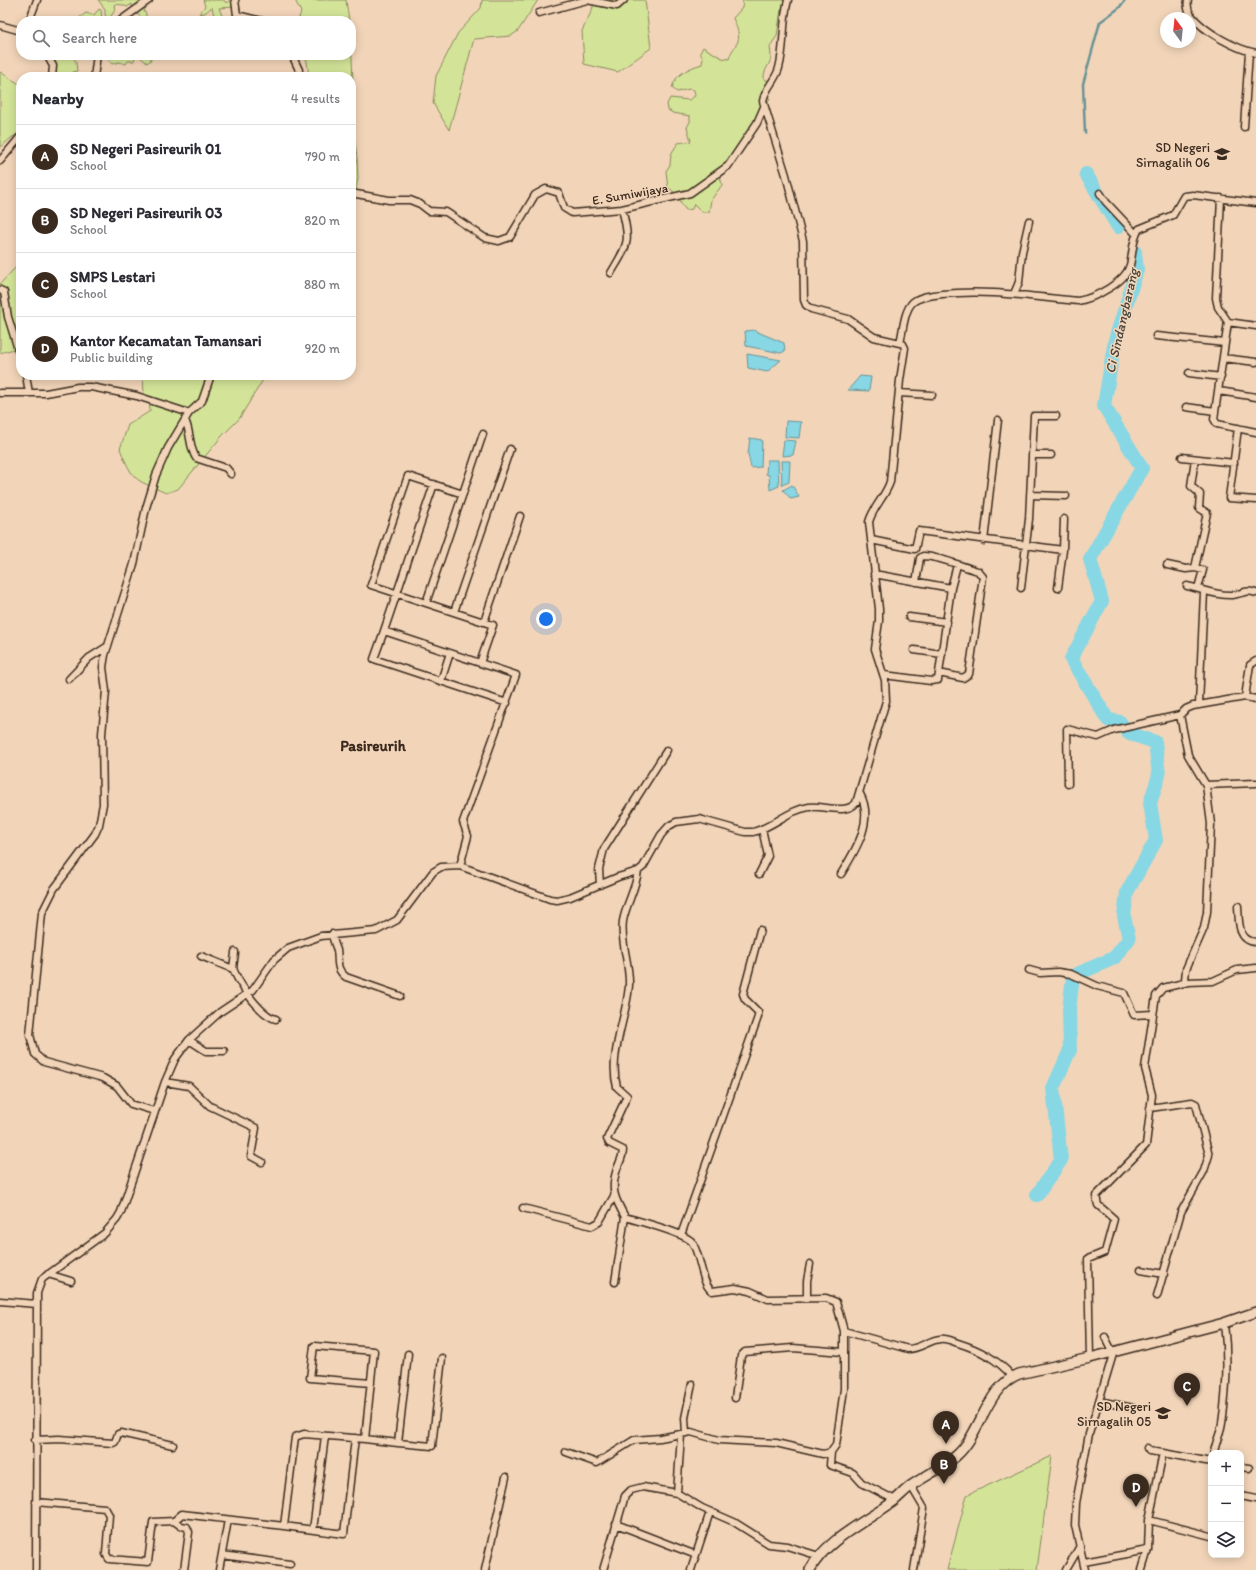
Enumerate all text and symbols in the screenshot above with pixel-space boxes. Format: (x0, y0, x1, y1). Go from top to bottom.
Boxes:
north arrow (1160, 12, 1196, 48)
search box (16, 16, 356, 60)
icon: search (30, 27, 52, 49)
text: Search here (62, 29, 137, 47)
text: Nearby (32, 88, 84, 108)
text: 4 results (291, 91, 340, 106)
text: SD Negeri Pasireurih 01 (70, 140, 221, 158)
place label: SD Negeri Sirnagalih 06 (1136, 140, 1210, 170)
school or university icon: SD Negeri Sirnagalih 06 (1213, 145, 1231, 163)
text: A (41, 149, 49, 164)
text: 790 m (305, 149, 340, 164)
text: School (70, 158, 107, 173)
street label: E. Sumiwijaya (591, 180, 670, 208)
text: SD Negeri Pasireurih 03 (70, 204, 222, 222)
text: B (41, 213, 49, 228)
text: 820 m (304, 213, 340, 228)
text: School (70, 222, 107, 237)
water label: Ci Sindangbarang (1102, 265, 1143, 375)
text: SMPS Lestari (70, 268, 155, 286)
text: C (41, 277, 49, 292)
text: 880 m (304, 277, 340, 292)
text: School (70, 286, 107, 301)
text: Kantor Kecamatan Tamansari (70, 332, 262, 350)
text: D (41, 341, 49, 356)
text: 920 m (304, 341, 340, 356)
text: Public building (70, 350, 153, 365)
your location (536, 609, 556, 629)
district label: Pasireurih (340, 737, 407, 755)
pin: C (1174, 1373, 1200, 1406)
place label: SD Negeri Sirnagalih 05 (1077, 1399, 1151, 1429)
school or university icon: SD Negeri Sirnagalih 05 (1154, 1404, 1172, 1422)
pin: A (933, 1411, 959, 1444)
map controls (1208, 1450, 1244, 1558)
button: + (1208, 1450, 1244, 1486)
pin: B (931, 1451, 957, 1484)
pin: D (1123, 1474, 1149, 1507)
button: − (1208, 1486, 1244, 1522)
button: layers (1208, 1522, 1244, 1558)

